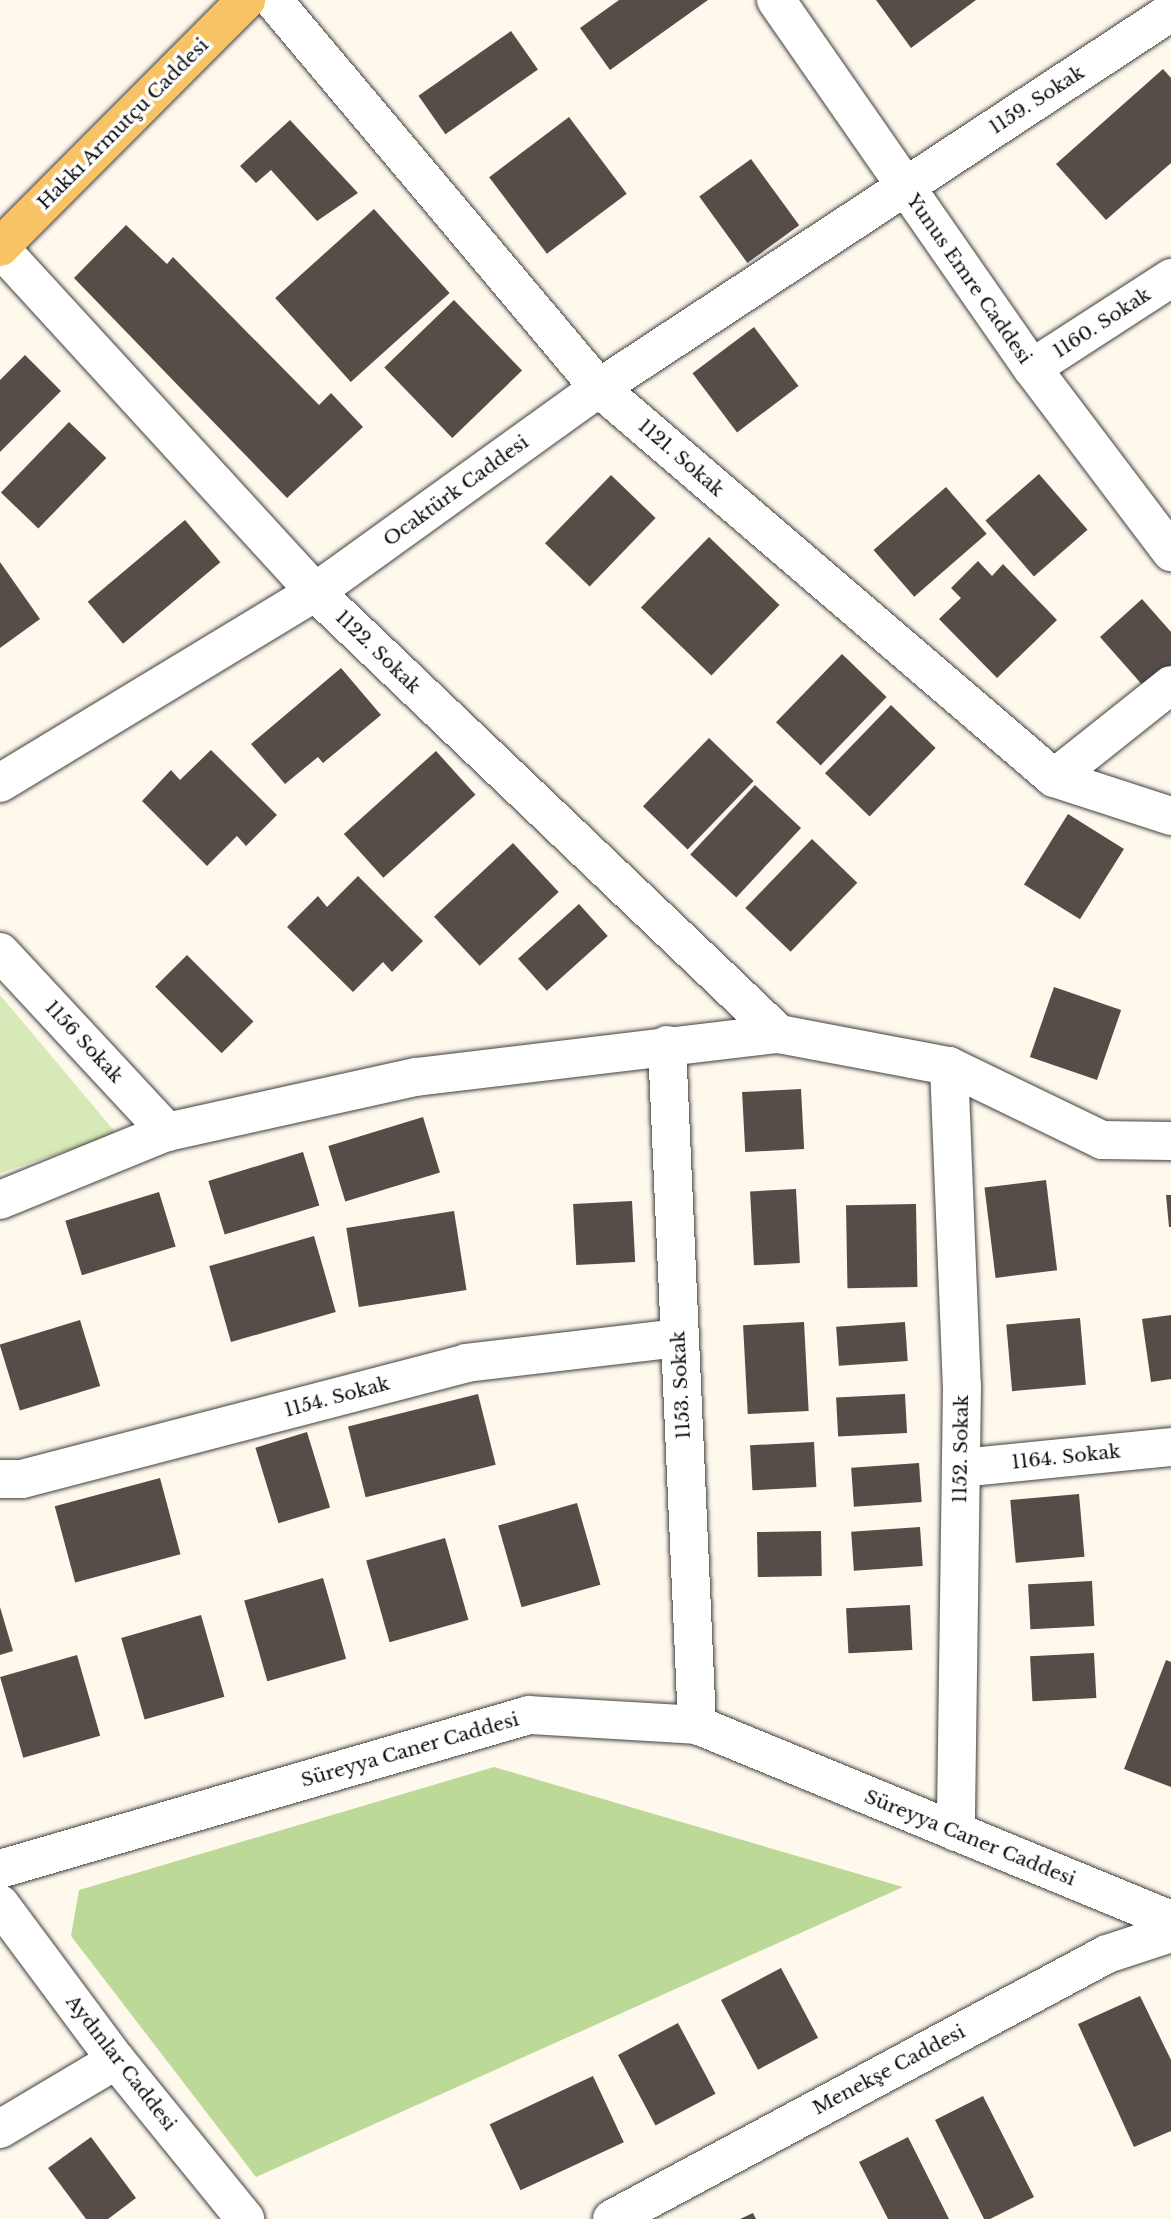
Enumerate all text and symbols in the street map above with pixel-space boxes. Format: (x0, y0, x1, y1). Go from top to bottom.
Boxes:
street label: Hakkı Armutçu Caddesi (32, 33, 214, 215)
street label: 1159. Sokak (985, 61, 1089, 139)
street label: Yunus Emre Caddesi (902, 190, 1036, 368)
street label: 1160. Sokak (1049, 283, 1155, 363)
street label: 1121. Sokak (633, 415, 729, 501)
street label: Ocaktürk Caddesi (379, 431, 533, 551)
street label: 1122. Sokak (331, 606, 425, 698)
street label: 1156 Sokak (40, 996, 128, 1088)
street label: 1153. Sokak (667, 1330, 695, 1440)
street label: 1154. Sokak (282, 1372, 392, 1422)
street label: 1152. Sokak (949, 1395, 973, 1503)
street label: 1164. Sokak (1010, 1440, 1122, 1474)
street label: Süreyya Caner Caddesi (298, 1708, 522, 1792)
street label: Süreyya Caner Caddesi (861, 1785, 1079, 1891)
street label: Aydınlar Caddesi (61, 1990, 181, 2136)
street label: Menekşe Caddesi (809, 2020, 969, 2120)

